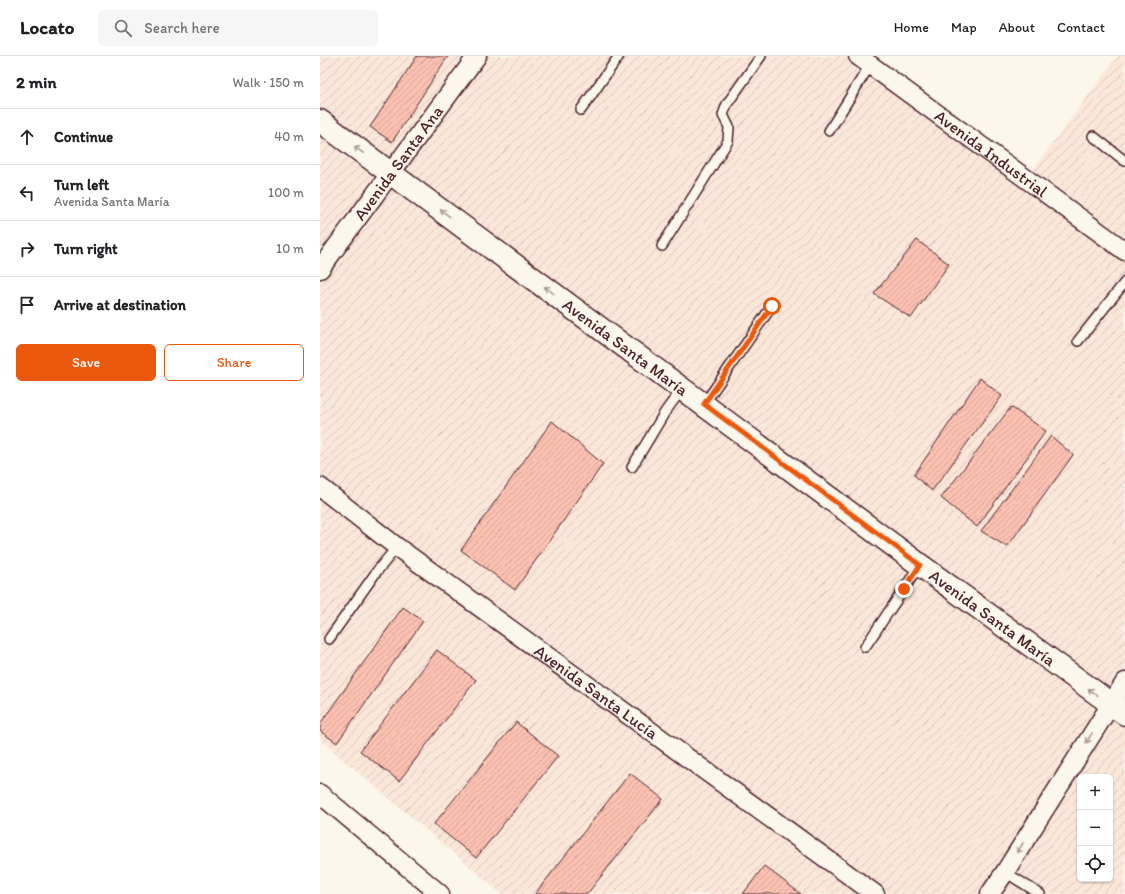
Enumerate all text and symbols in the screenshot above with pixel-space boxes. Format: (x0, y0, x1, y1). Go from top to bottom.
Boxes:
search box (98, 10, 378, 46)
text: Locato (20, 16, 74, 39)
icon: search (112, 17, 134, 39)
text: Search here (144, 19, 220, 37)
text: Home (894, 19, 929, 36)
text: Map (951, 19, 977, 36)
text: About (999, 19, 1035, 36)
text: Contact (1057, 19, 1105, 36)
text: 2 min (16, 72, 56, 92)
text: Walk · 150 m (233, 75, 304, 90)
street label: Avenida Santa Ana (349, 101, 447, 224)
street label: Avenida Industrial (931, 105, 1052, 201)
icon: ahead (16, 126, 38, 148)
text: Continue (54, 128, 113, 146)
text: 40 m (274, 129, 304, 144)
one-way arrow (353, 146, 364, 154)
text: Turn left (54, 176, 109, 194)
icon: left (16, 182, 38, 204)
text: 100 m (268, 185, 304, 200)
text: Avenida Santa María (54, 194, 169, 209)
one-way arrow (439, 209, 450, 217)
icon: right (16, 238, 38, 260)
text: Turn right (54, 240, 118, 258)
text: 10 m (276, 241, 304, 256)
one-way arrow (544, 286, 555, 295)
icon: arrive (16, 294, 38, 316)
street label: Avenida Santa María (559, 294, 692, 400)
text: Arrive at destination (54, 296, 186, 314)
route start (763, 297, 781, 315)
button: Save (16, 344, 156, 381)
button: Share (164, 344, 304, 381)
street label: Avenida Santa María (925, 565, 1060, 670)
route end (895, 580, 913, 598)
street label: Avenida Santa Lucía (531, 640, 662, 743)
one-way arrow (1088, 687, 1099, 696)
one-way arrow (1085, 732, 1093, 743)
map controls (1077, 774, 1113, 882)
button: + (1077, 774, 1113, 810)
button: − (1077, 810, 1113, 846)
one-way arrow (1016, 842, 1024, 853)
button: locate (1077, 846, 1113, 882)

